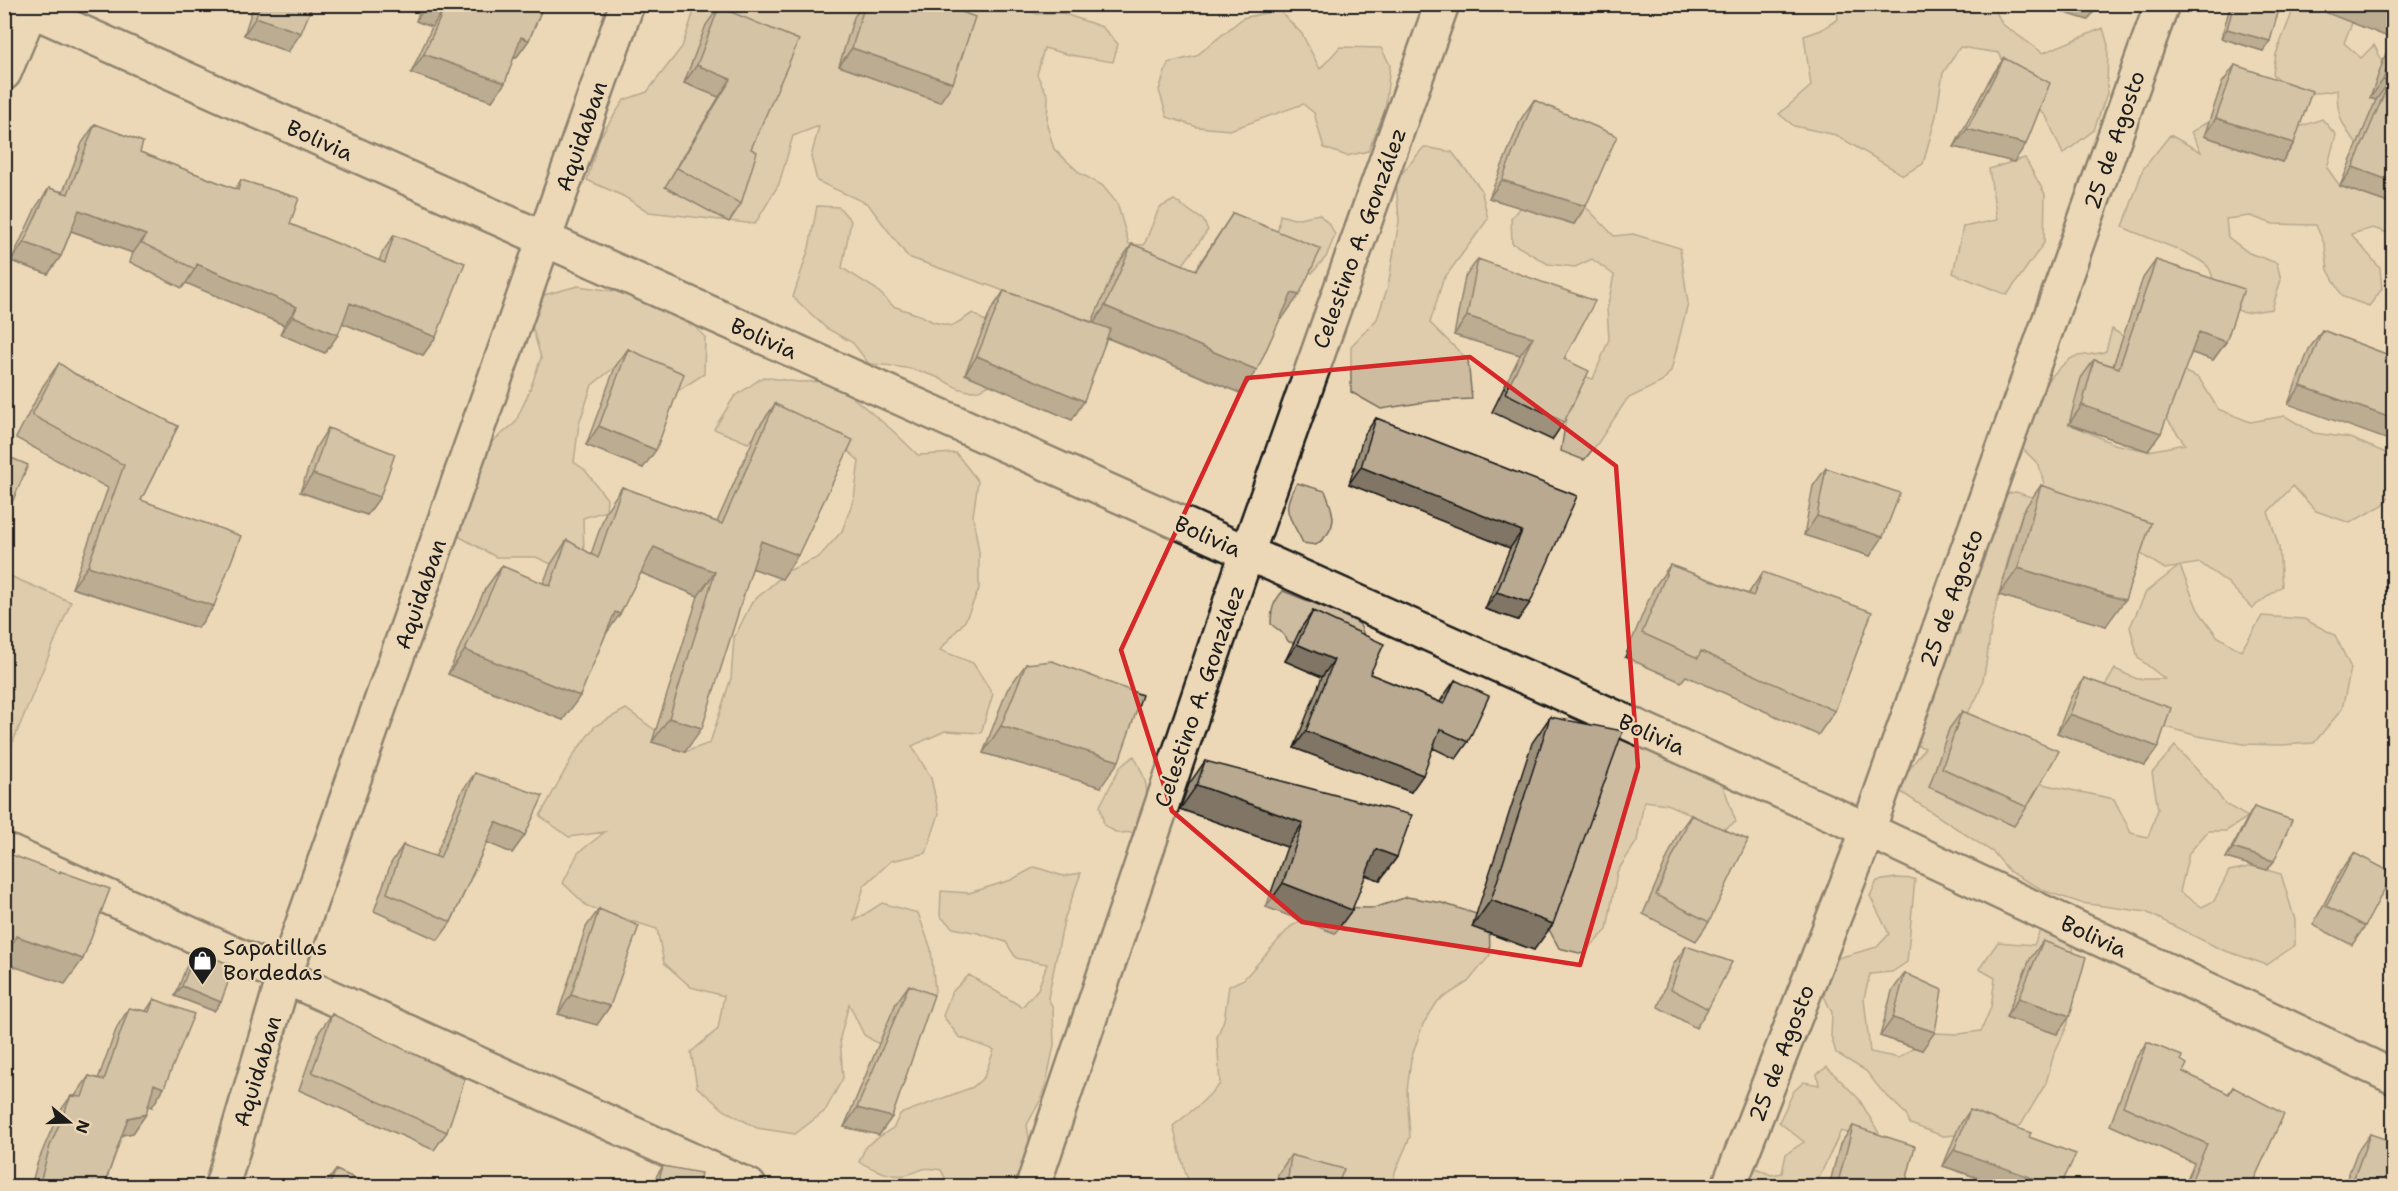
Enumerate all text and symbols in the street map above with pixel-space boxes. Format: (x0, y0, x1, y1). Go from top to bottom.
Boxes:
street label: 25 de Agosto (2077, 67, 2152, 213)
street label: Aquidaban (549, 77, 614, 195)
street label: Bolivia (282, 113, 358, 168)
street label: Celestino A. González (1306, 124, 1413, 353)
street label: Bolivia (726, 311, 802, 366)
street label: Bolivia (1170, 509, 1246, 564)
street label: 25 de Agosto (1913, 525, 1990, 671)
street label: Aquidaban (388, 535, 453, 653)
street label: Celestino A. González (1148, 581, 1251, 811)
street label: Bolivia (1614, 707, 1690, 762)
street label: Bolivia (2056, 909, 2132, 964)
place label: Sapatillas Bordedas (223, 933, 327, 987)
shop icon: Sapatillas Bordedas (186, 944, 218, 986)
street label: 25 de Agosto (1742, 980, 1821, 1126)
street label: Aquidaban (227, 1012, 288, 1130)
north arrow (39, 1092, 99, 1152)
text: N (71, 1117, 95, 1136)

